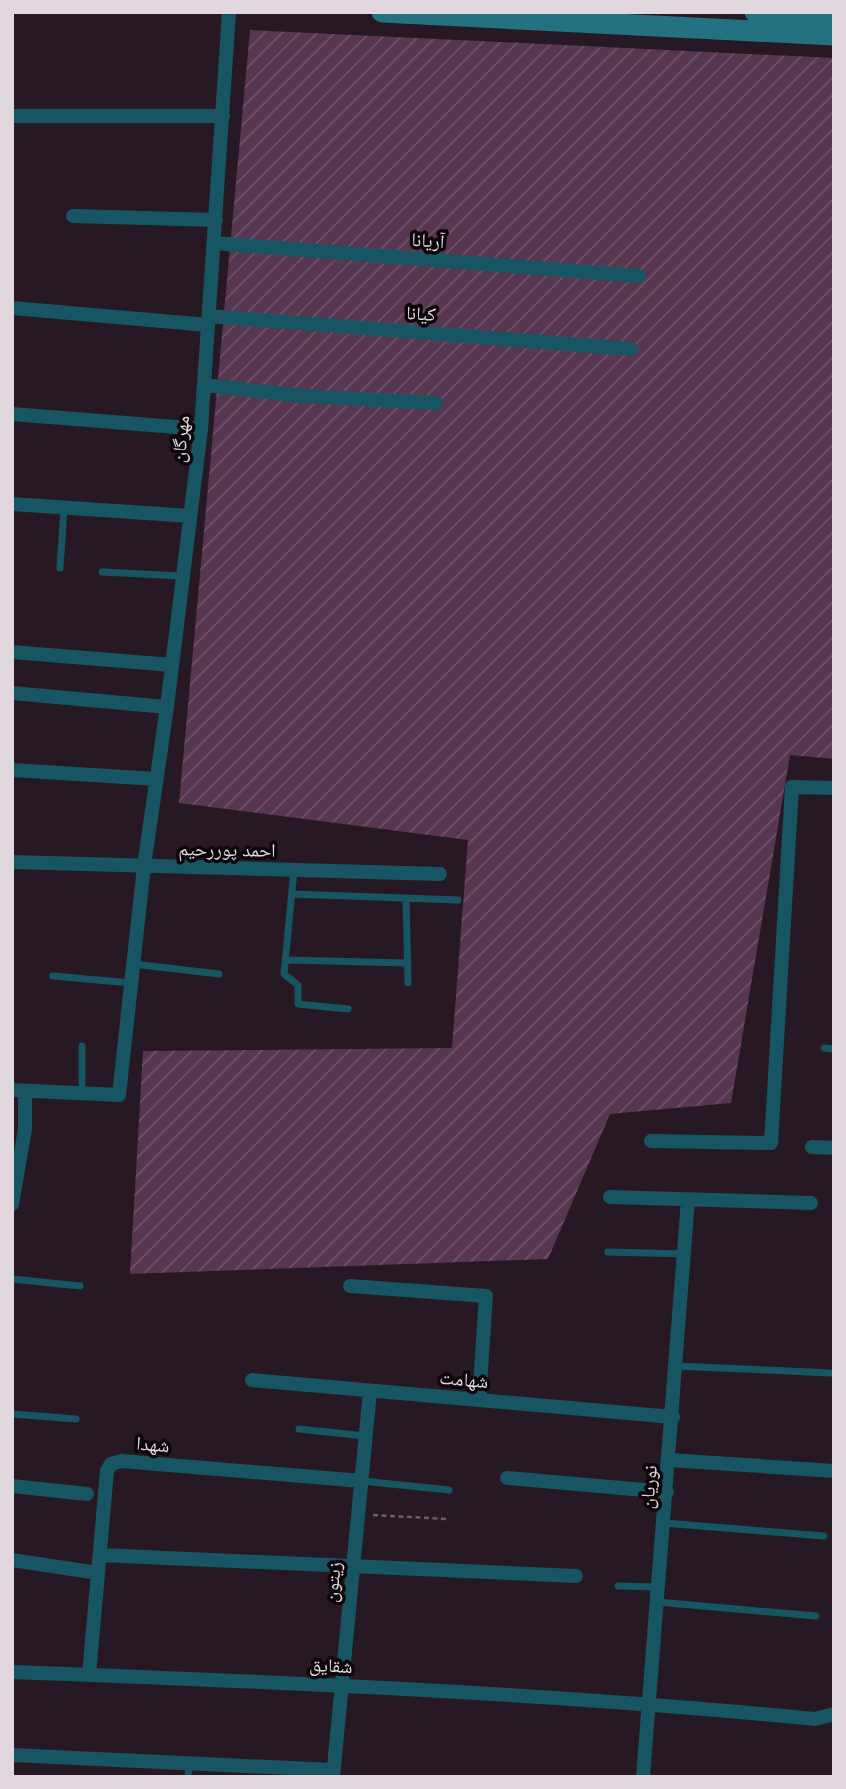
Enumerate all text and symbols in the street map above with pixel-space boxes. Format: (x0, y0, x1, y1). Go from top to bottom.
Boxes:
street label: آریانا (411, 228, 447, 253)
street label: کیانا (405, 301, 437, 326)
street label: مهرگان (167, 414, 194, 464)
street label: احمد پوررحیم (178, 837, 276, 863)
street label: شهامت (439, 1366, 489, 1393)
street label: شهدا (135, 1432, 171, 1457)
street label: نوریان (635, 1464, 662, 1510)
street label: زیتون (319, 1561, 346, 1604)
street label: شقایق (309, 1653, 353, 1678)

